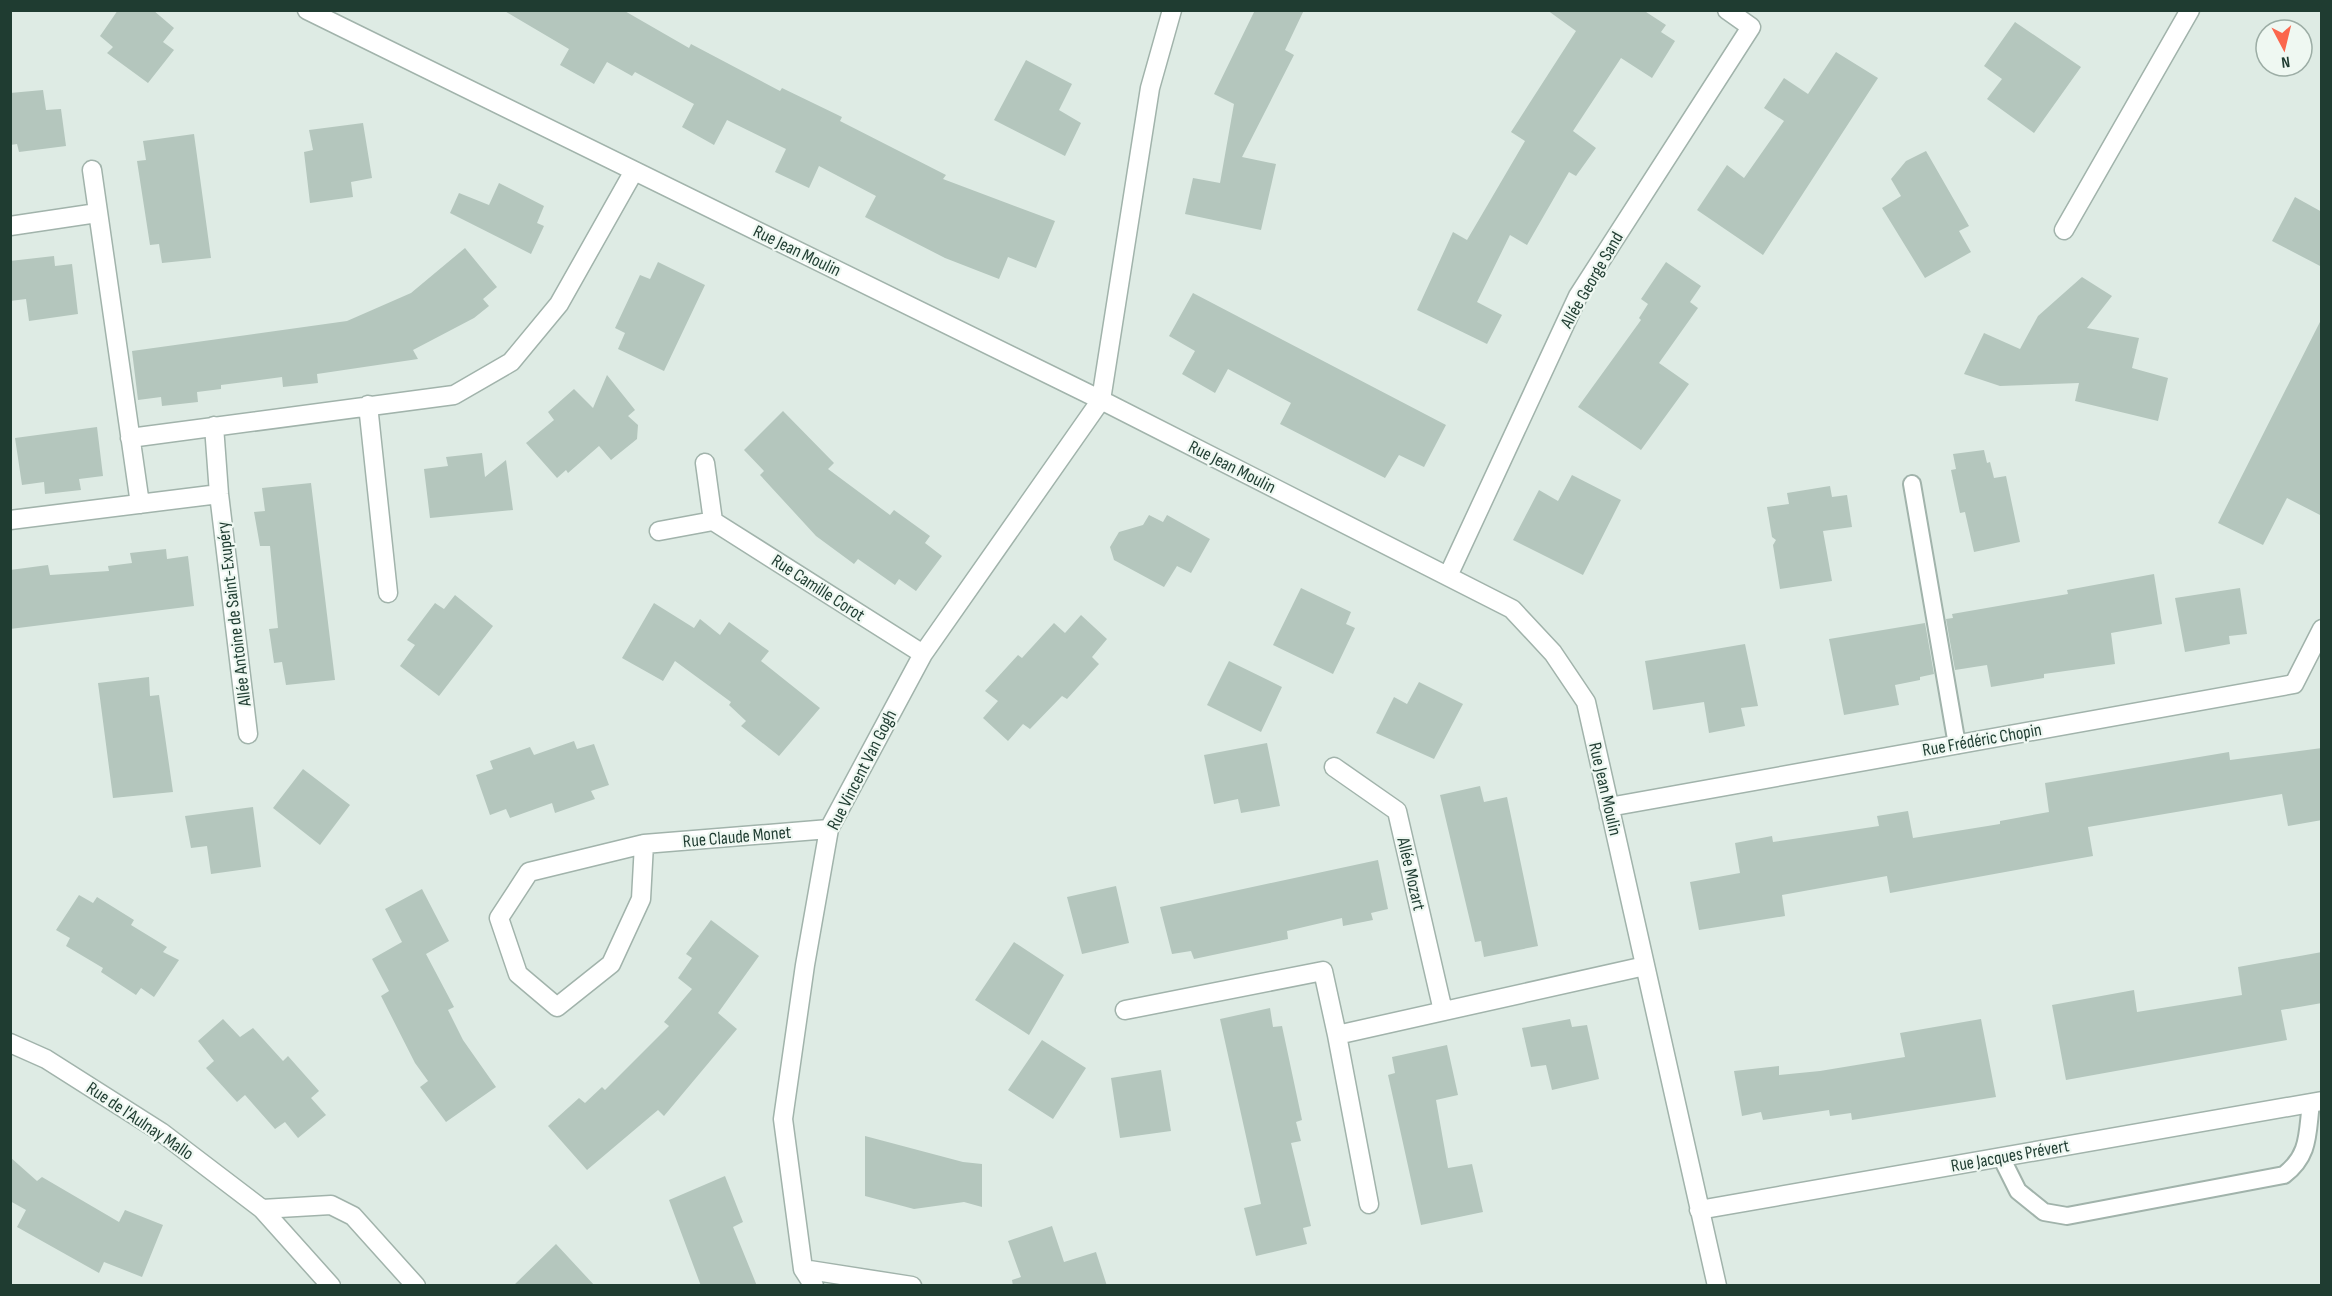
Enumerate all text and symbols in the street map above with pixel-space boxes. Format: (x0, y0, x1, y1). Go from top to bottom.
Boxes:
north arrow (2254, 18, 2314, 78)
text: N (2280, 51, 2291, 71)
street label: Rue Jean Moulin (750, 221, 844, 281)
street label: Allée George Sand (1556, 228, 1628, 333)
street label: Rue Jean Moulin (1185, 436, 1279, 498)
street label: Allée Antoine de Saint-Exupéry (212, 520, 256, 709)
street label: Rue Camille Corot (767, 550, 869, 626)
street label: Rue Vincent Van Gogh (823, 706, 901, 834)
street label: Rue Frédéric Chopin (1921, 719, 2043, 761)
street label: Rue Jean Moulin (1584, 740, 1626, 838)
street label: Rue Claude Monet (682, 822, 793, 852)
street label: Allée Mozart (1392, 834, 1430, 913)
street label: Rue de l'Aulnay Mallo (83, 1078, 197, 1164)
street label: Rue Jacques Prévert (1949, 1135, 2071, 1177)

